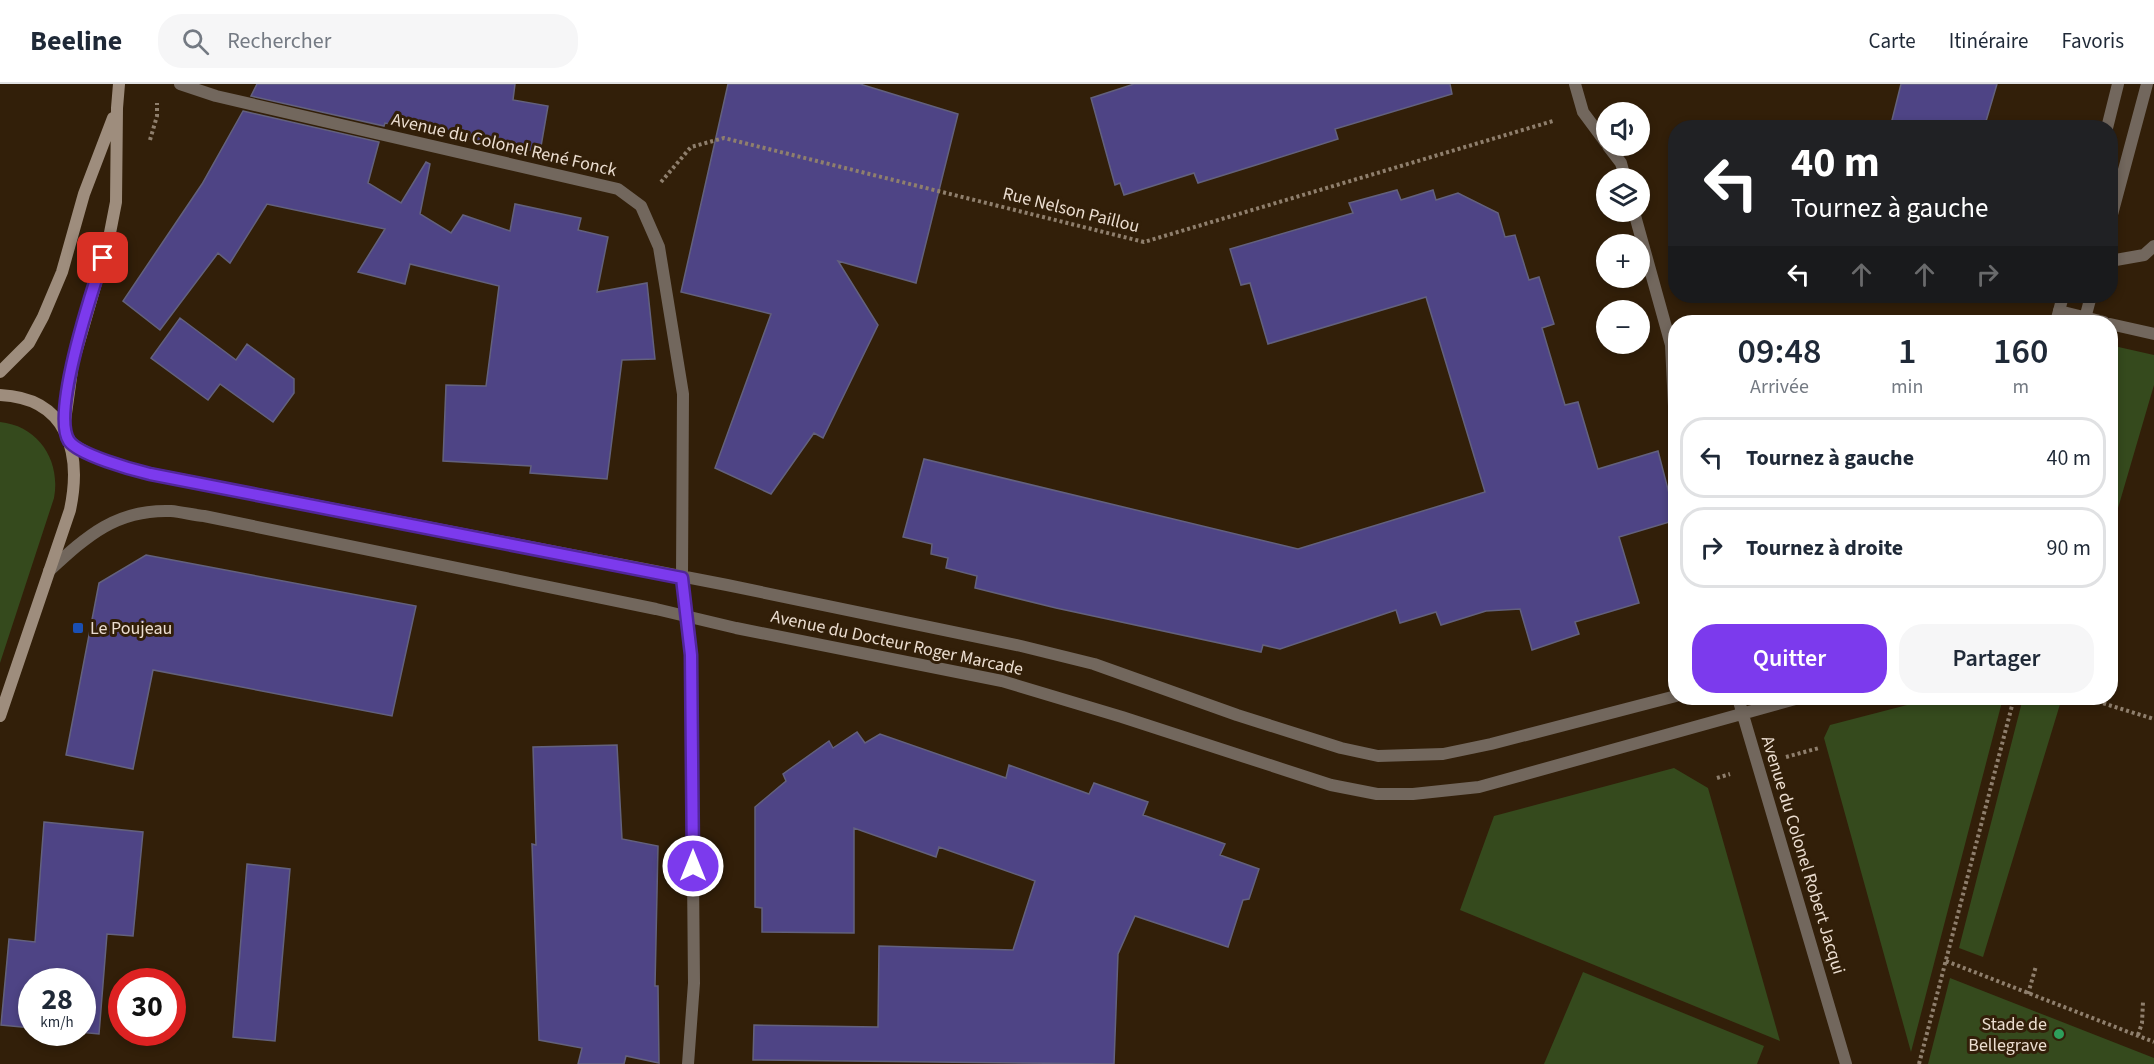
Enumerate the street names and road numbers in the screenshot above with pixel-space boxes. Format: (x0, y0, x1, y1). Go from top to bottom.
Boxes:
street label: Avenue du Colonel René Fonck (389, 107, 619, 183)
street label: Rue Nelson Paillou (1000, 181, 1142, 239)
street label: Avenue du Docteur Roger Marcade (769, 604, 1026, 682)
street label: Avenue du Colonel Robert Jacqui (1755, 733, 1851, 977)

